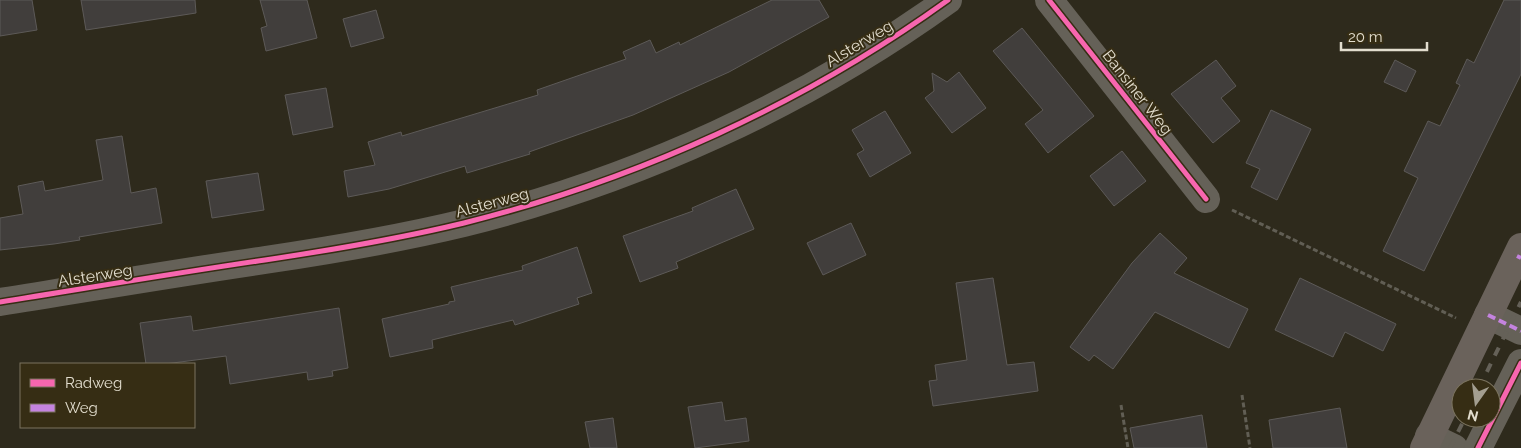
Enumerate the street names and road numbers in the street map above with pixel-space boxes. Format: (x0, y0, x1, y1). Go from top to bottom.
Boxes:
street label: Alsterweg (822, 16, 896, 71)
street label: Bansiner Weg (1099, 46, 1177, 138)
street label: Alsterweg (453, 184, 531, 221)
street label: Alsterweg (56, 260, 134, 291)

